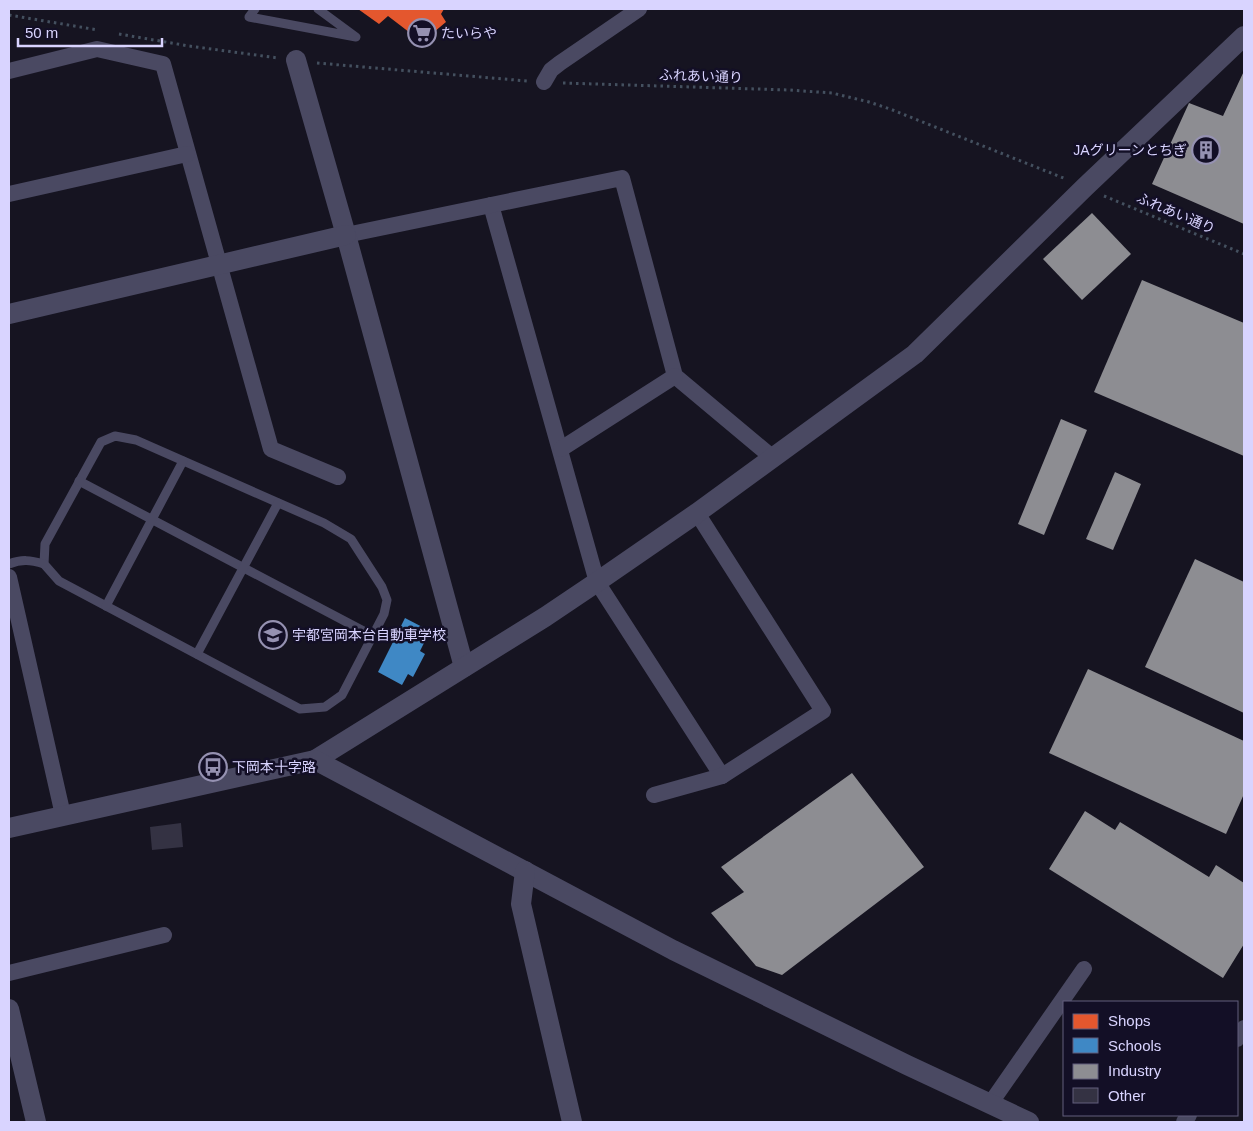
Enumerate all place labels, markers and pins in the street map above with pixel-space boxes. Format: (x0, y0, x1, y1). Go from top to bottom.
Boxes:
supermarket icon: たいらや (407, 18, 437, 48)
place label: たいらや (441, 25, 497, 41)
building icon: JAグリーンとちぎ (1191, 135, 1221, 165)
place label: JAグリーンとちぎ (1073, 142, 1187, 158)
school or university icon: 宇都宮岡本台自動車学校 (258, 620, 288, 650)
place label: 宇都宮岡本台自動車学校 (292, 627, 446, 643)
bus stop icon: 下岡本十字路 (198, 752, 228, 782)
place label: 下岡本十字路 (232, 759, 316, 775)

